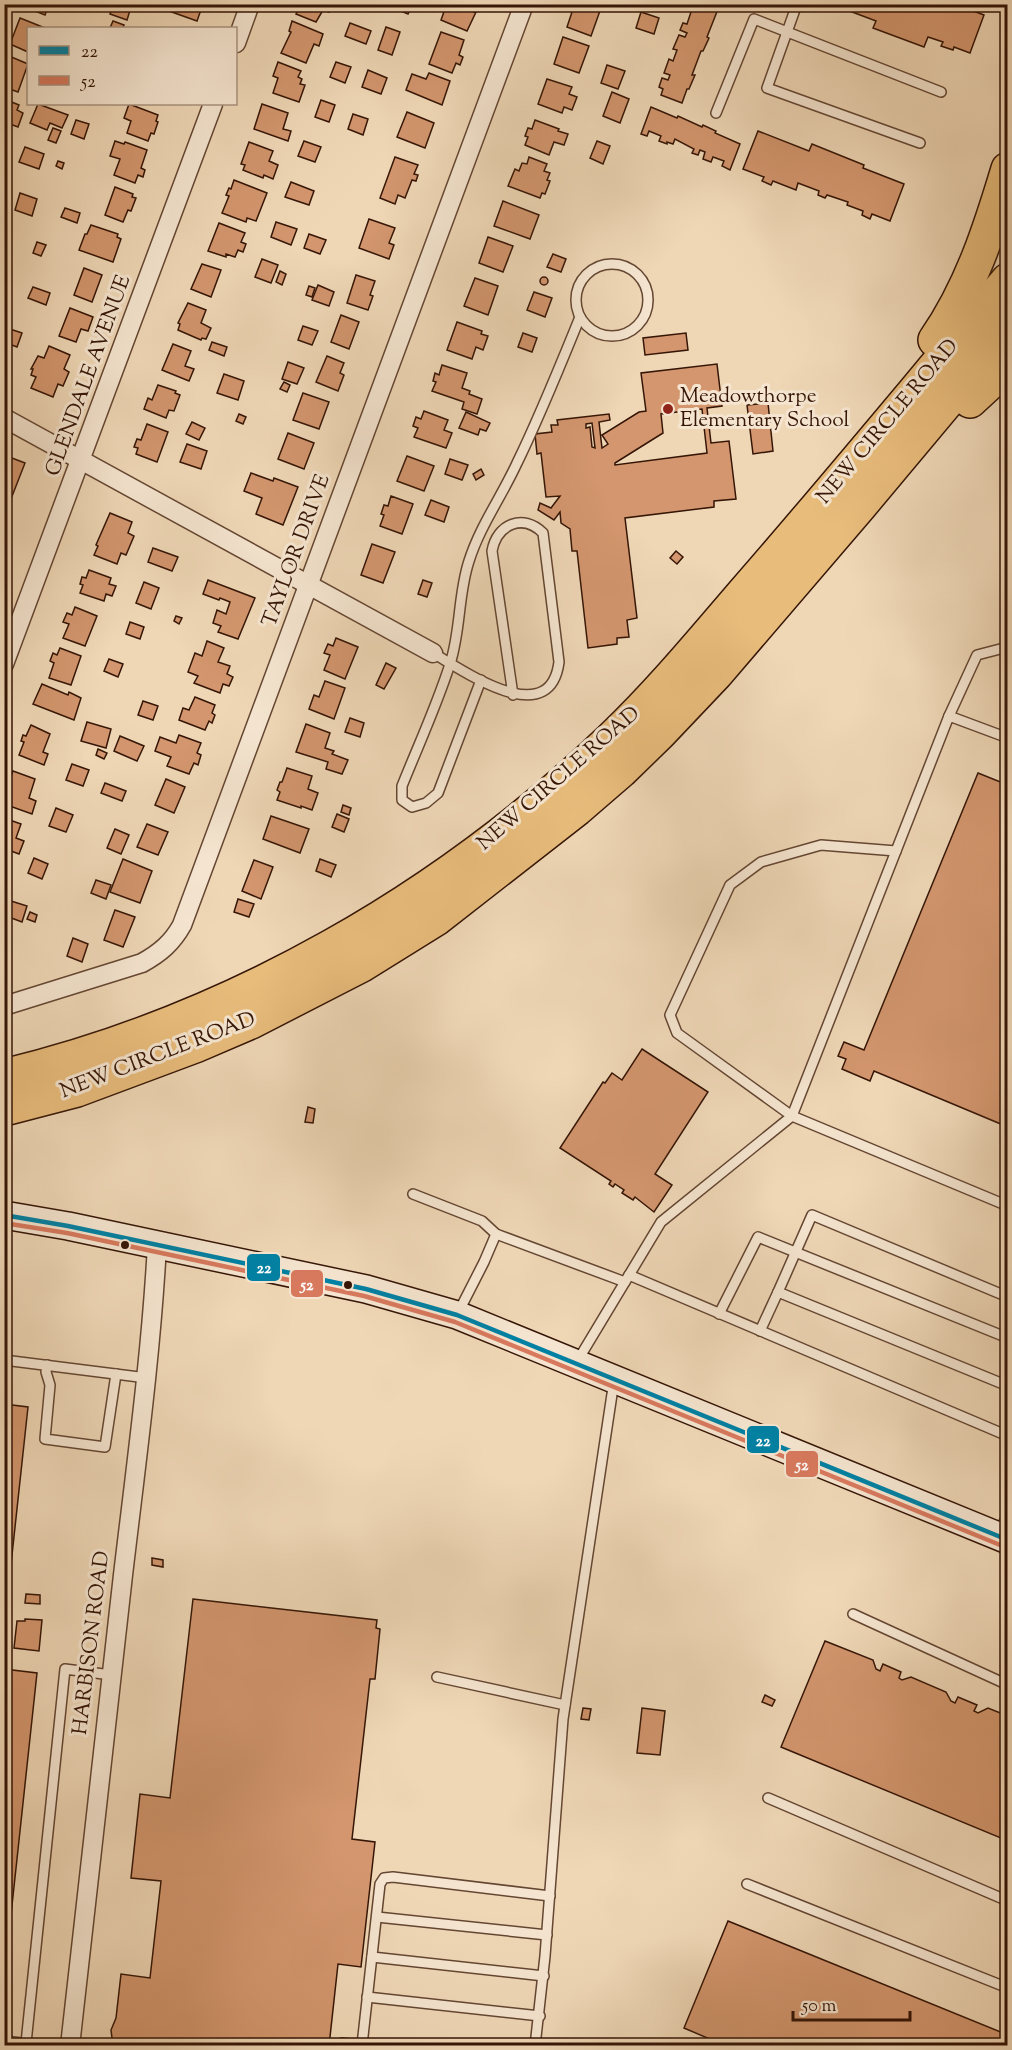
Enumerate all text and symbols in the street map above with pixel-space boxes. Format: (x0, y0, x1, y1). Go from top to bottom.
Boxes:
legend (27, 27, 237, 105)
text: 22 (81, 40, 98, 66)
text: 52 (80, 70, 96, 96)
street label: GLENDALE AVENUE (39, 271, 139, 481)
street label: NEW CIRCLE ROAD (810, 333, 966, 511)
place label: Meadowthorpe Elementary School (680, 382, 850, 436)
marker: Meadowthorpe Elementary School (661, 402, 675, 416)
street label: TAYLOR DRIVE (256, 470, 339, 631)
street label: NEW CIRCLE ROAD (471, 700, 647, 858)
street label: NEW CIRCLE ROAD (56, 1005, 260, 1107)
unlabelled marker (119, 1239, 131, 1251)
line badge: 22 (246, 1253, 281, 1282)
text: 22 (257, 1258, 272, 1281)
line badge: 52 (290, 1269, 324, 1298)
text: 52 (299, 1275, 314, 1298)
unlabelled marker (342, 1279, 354, 1291)
line badge: 22 (746, 1425, 780, 1454)
text: 22 (756, 1431, 771, 1454)
line badge: 52 (785, 1450, 819, 1478)
text: 52 (794, 1455, 809, 1478)
street label: HARBISON ROAD (66, 1549, 118, 1737)
scale bar (793, 1984, 910, 2022)
text: 50 m (801, 1994, 837, 2020)

